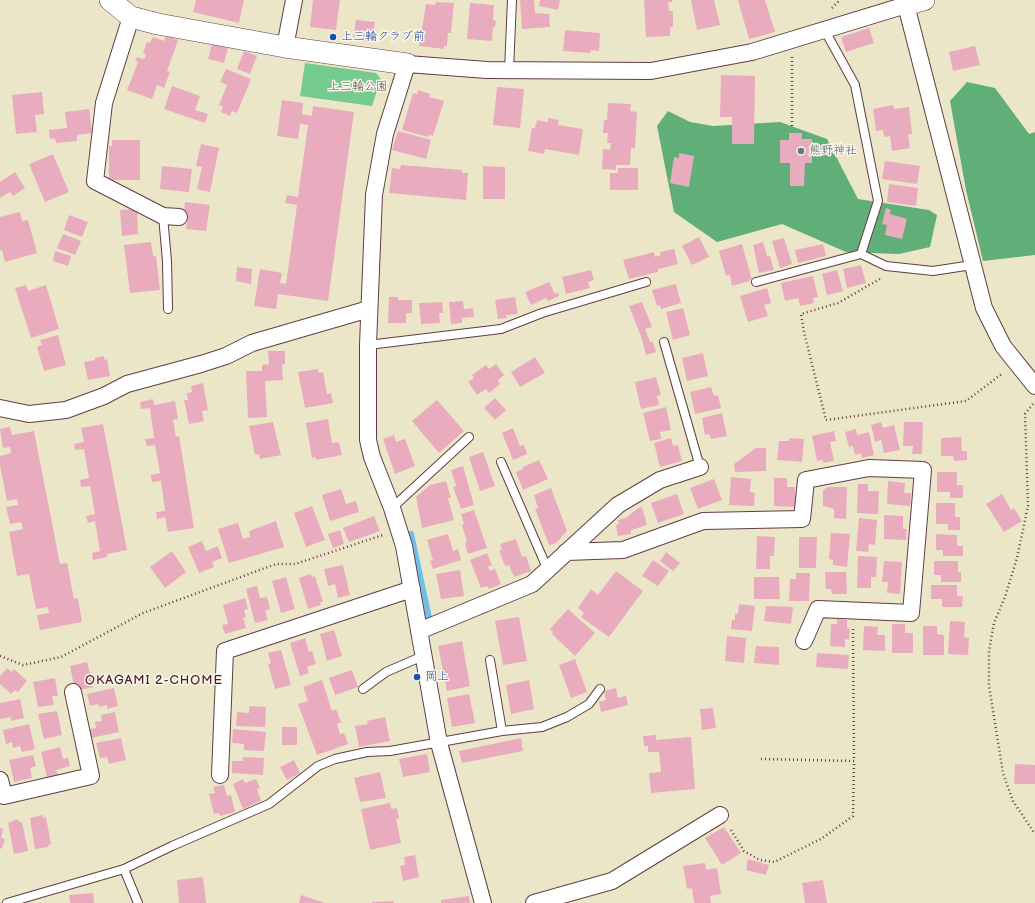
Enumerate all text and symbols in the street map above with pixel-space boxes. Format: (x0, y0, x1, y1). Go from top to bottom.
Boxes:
place label: 上三輪クラブ前 (341, 30, 425, 44)
marker: 上三輪クラブ前 (328, 32, 338, 42)
park label: 上三輪公園 (328, 80, 388, 94)
place label: 熊野神社 (809, 144, 857, 158)
marker: 熊野神社 (796, 146, 806, 156)
place label: 岡上 (425, 670, 449, 684)
marker: 岡上 (412, 672, 422, 682)
district label: OKAGAMI 2-CHOME (85, 673, 223, 689)

